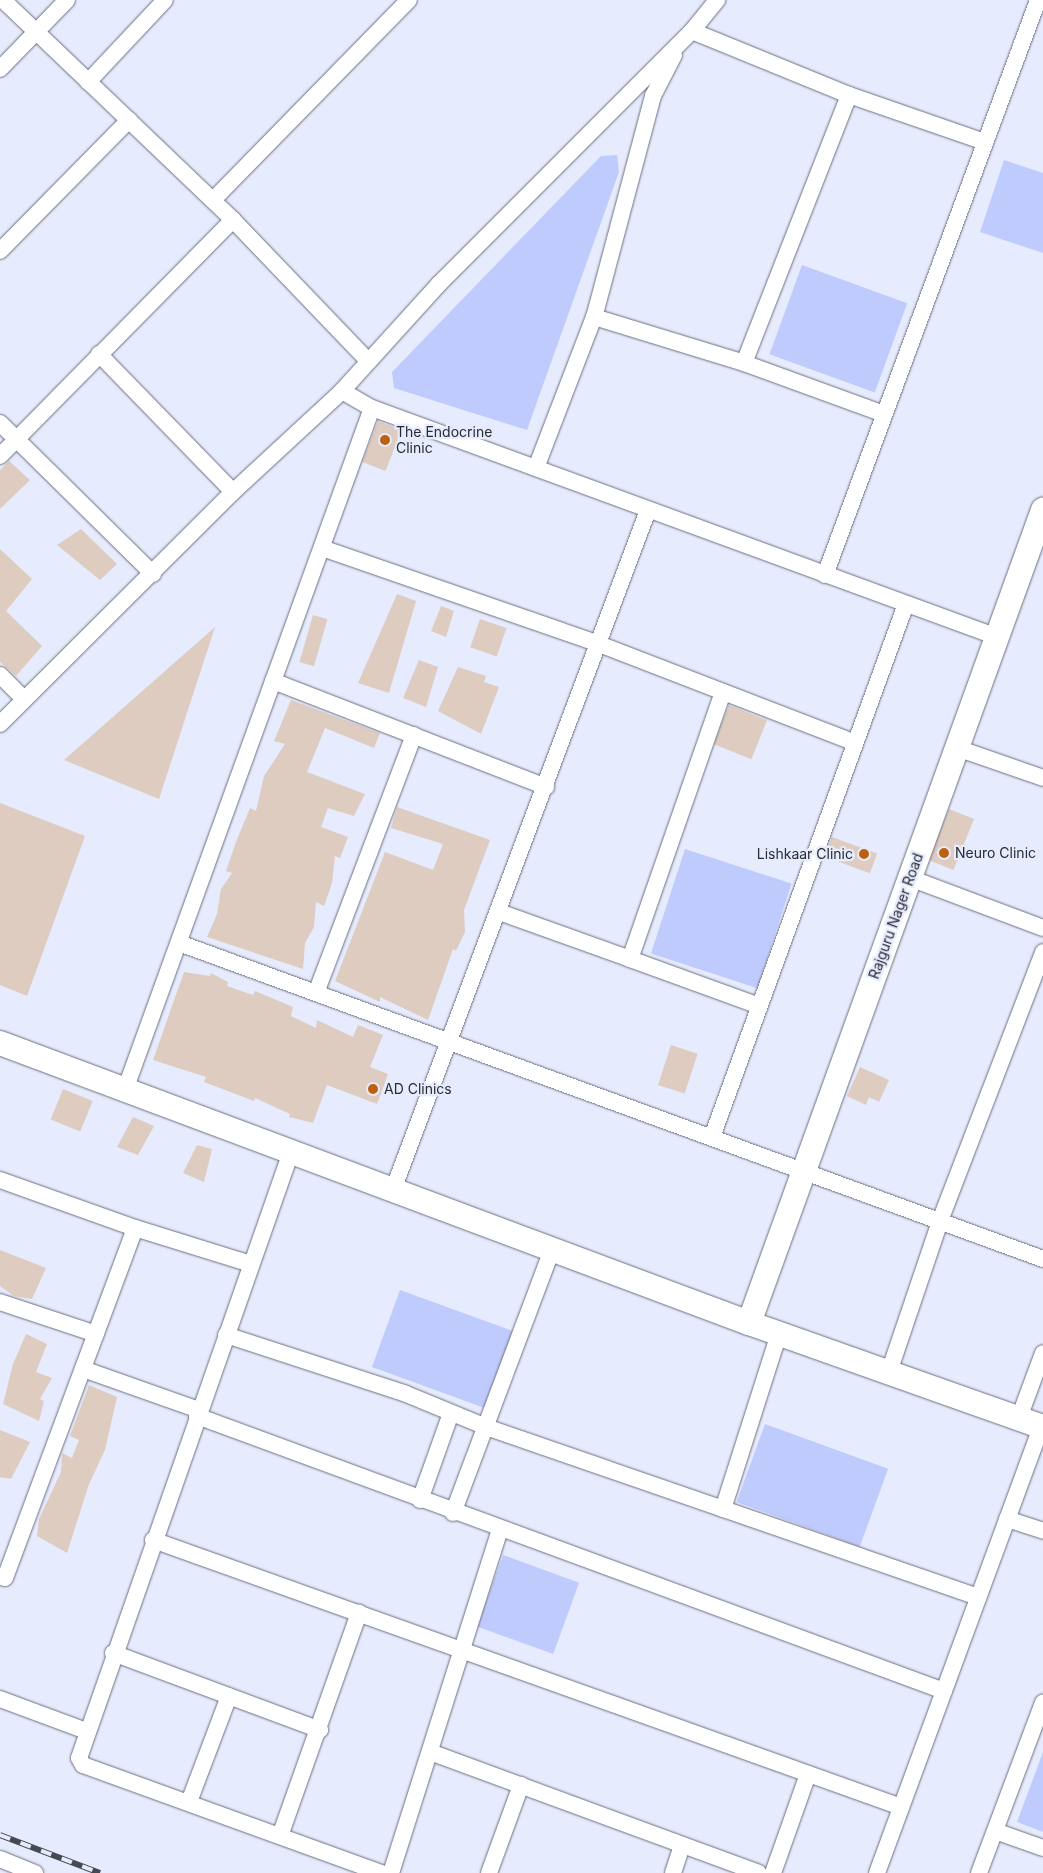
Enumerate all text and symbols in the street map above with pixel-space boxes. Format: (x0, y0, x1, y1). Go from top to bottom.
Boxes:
place label: The Endocrine Clinic (396, 424, 492, 457)
marker: The Endocrine Clinic (378, 433, 392, 447)
place label: Neuro Clinic (955, 845, 1036, 861)
place label: Lishkaar Clinic (757, 846, 853, 862)
marker: Neuro Clinic (937, 846, 951, 860)
marker: Lishkaar Clinic (857, 847, 871, 861)
street label: Rajguru Nager Road (865, 851, 927, 981)
place label: AD Clinics (384, 1081, 452, 1097)
marker: AD Clinics (366, 1082, 380, 1096)

